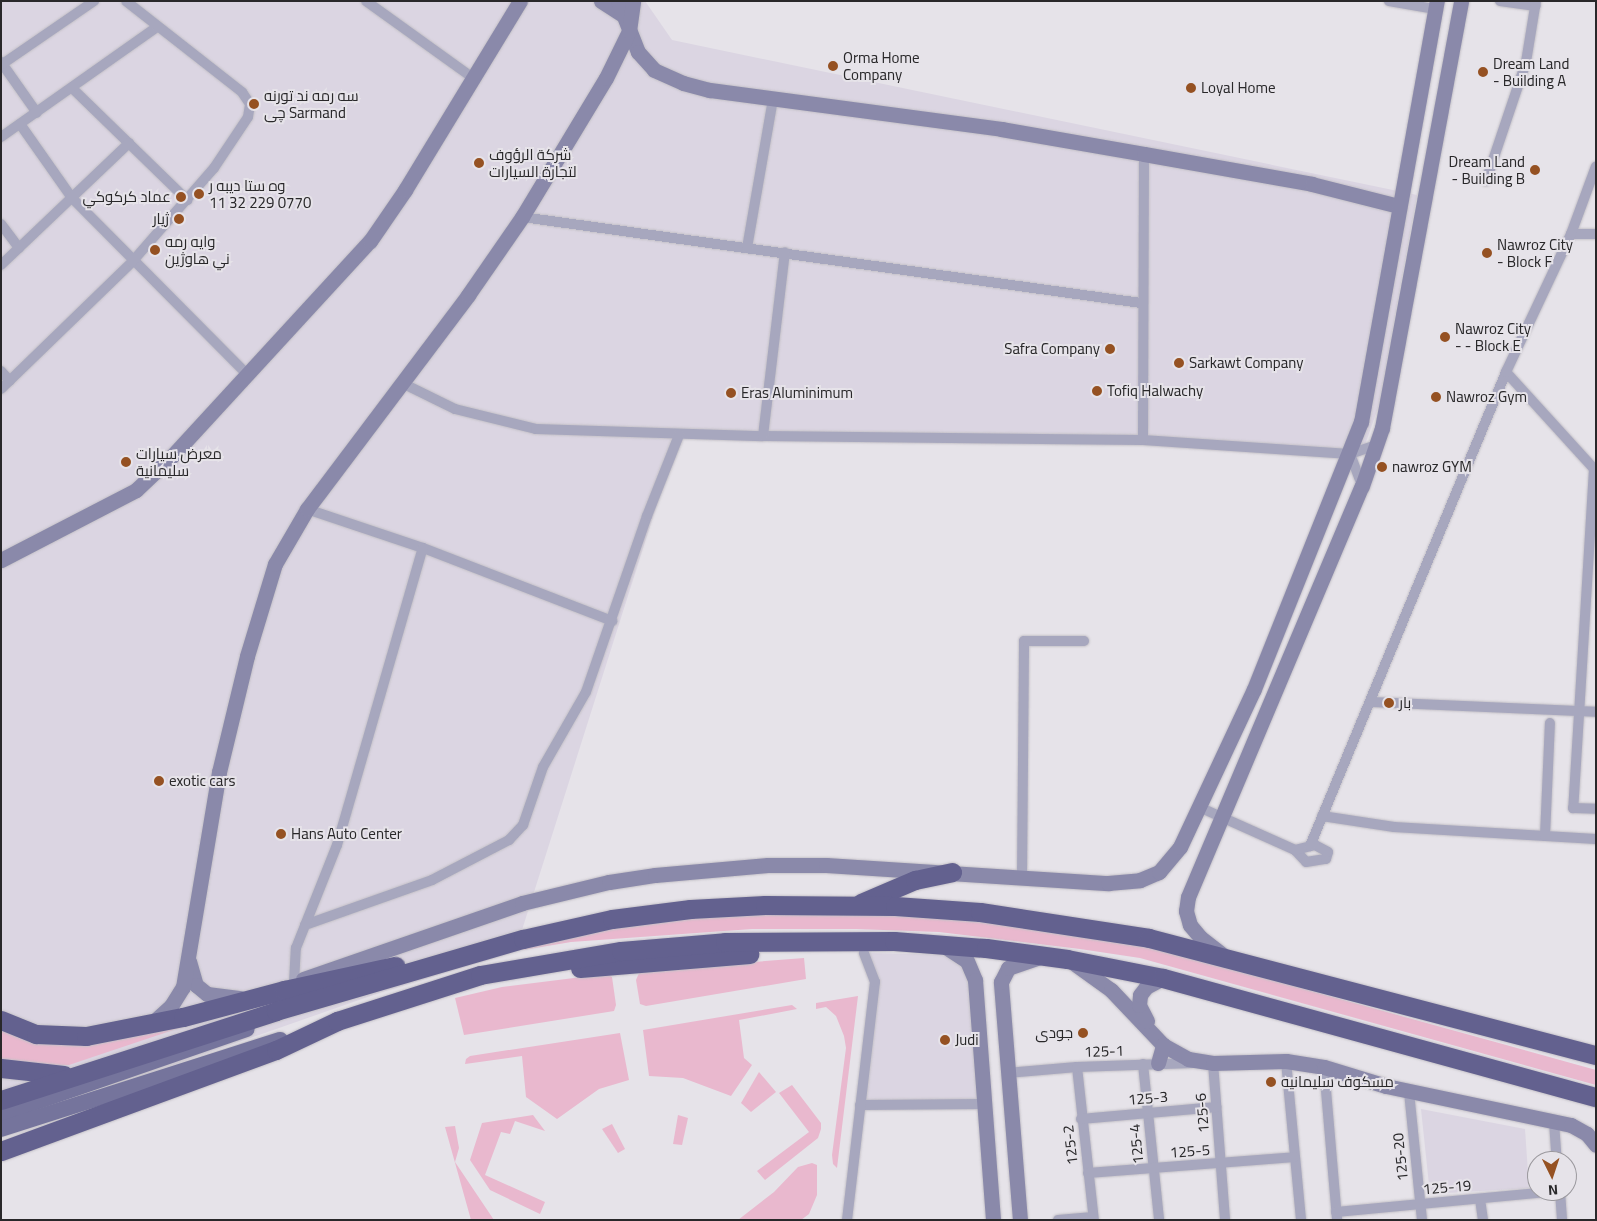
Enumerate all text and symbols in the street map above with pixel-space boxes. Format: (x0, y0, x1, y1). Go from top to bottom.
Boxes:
place label: Orma Home Company (843, 48, 920, 83)
place label: Dream Land - Building A (1493, 54, 1569, 89)
marker: Orma Home Company (827, 60, 839, 72)
marker: Dream Land - Building A (1477, 66, 1489, 78)
place label: Loyal Home (1201, 79, 1276, 97)
marker: Loyal Home (1185, 82, 1197, 94)
place label: سه رمه ند تورنه چی Sarmand (264, 86, 359, 121)
marker: سه رمه ند تورنه چی Sarmand (248, 98, 260, 110)
place label: شركة الرؤوف لتجارة السيارات (489, 145, 577, 180)
place label: Dream Land - Building B (1449, 152, 1525, 187)
marker: شركة الرؤوف لتجارة السيارات (473, 157, 485, 169)
marker: Dream Land - Building B (1529, 164, 1541, 176)
place label: وه ستا دیبه ر 11 32 229 0770 (209, 176, 311, 211)
place label: عماد كركوكي (82, 188, 171, 206)
marker: وه ستا دیبه ر 11 32 229 0770 (193, 188, 205, 200)
marker: عماد كركوكي (175, 191, 187, 203)
place label: ژیار (153, 210, 169, 228)
marker: ژیار (173, 213, 185, 225)
place label: وايه رمه ني هاوژين (165, 232, 230, 267)
place label: Nawroz City - Block F (1497, 235, 1573, 270)
marker: وايه رمه ني هاوژين (149, 244, 161, 256)
marker: Nawroz City - Block F (1481, 247, 1493, 259)
place label: Nawroz City - - Block E (1455, 319, 1531, 354)
marker: Nawroz City - - Block E (1439, 331, 1451, 343)
place label: Safra Company (1004, 340, 1100, 358)
marker: Safra Company (1104, 343, 1116, 355)
place label: Sarkawt Company (1189, 354, 1304, 372)
marker: Sarkawt Company (1173, 357, 1185, 369)
place label: Tofiq Halwachy (1107, 382, 1203, 400)
place label: Eras Aluminimum (741, 384, 853, 402)
marker: Tofiq Halwachy (1091, 385, 1103, 397)
marker: Eras Aluminimum (725, 387, 737, 399)
place label: Nawroz Gym (1446, 388, 1527, 406)
marker: Nawroz Gym (1430, 391, 1442, 403)
place label: معرض سيارات سليمانية (136, 444, 222, 479)
marker: معرض سيارات سليمانية (120, 456, 132, 468)
place label: nawroz GYM (1392, 458, 1472, 476)
marker: nawroz GYM (1376, 461, 1388, 473)
place label: بار (1399, 694, 1411, 712)
marker: بار (1383, 697, 1395, 709)
place label: exotic cars (169, 772, 236, 790)
marker: exotic cars (153, 775, 165, 787)
place label: Hans Auto Center (291, 825, 402, 843)
marker: Hans Auto Center (275, 828, 287, 840)
place label: جودی (1035, 1024, 1073, 1042)
marker: جودی (1077, 1027, 1089, 1039)
place label: Judi (955, 1031, 979, 1049)
marker: Judi (939, 1034, 951, 1046)
street label: 125-1 (1084, 1041, 1124, 1061)
place label: مسكوف سليمانيه (1281, 1073, 1394, 1091)
marker: مسكوف سليمانيه (1265, 1076, 1277, 1088)
street label: 125-3 (1127, 1087, 1169, 1109)
street label: 125-6 (1191, 1092, 1213, 1134)
street label: 125-4 (1125, 1123, 1147, 1165)
street label: 125-2 (1059, 1124, 1081, 1166)
street label: 125-20 (1389, 1132, 1411, 1182)
street label: 125-5 (1169, 1141, 1211, 1161)
north arrow (1527, 1151, 1577, 1201)
street label: 125-19 (1422, 1176, 1472, 1198)
text: N (1547, 1177, 1559, 1203)

